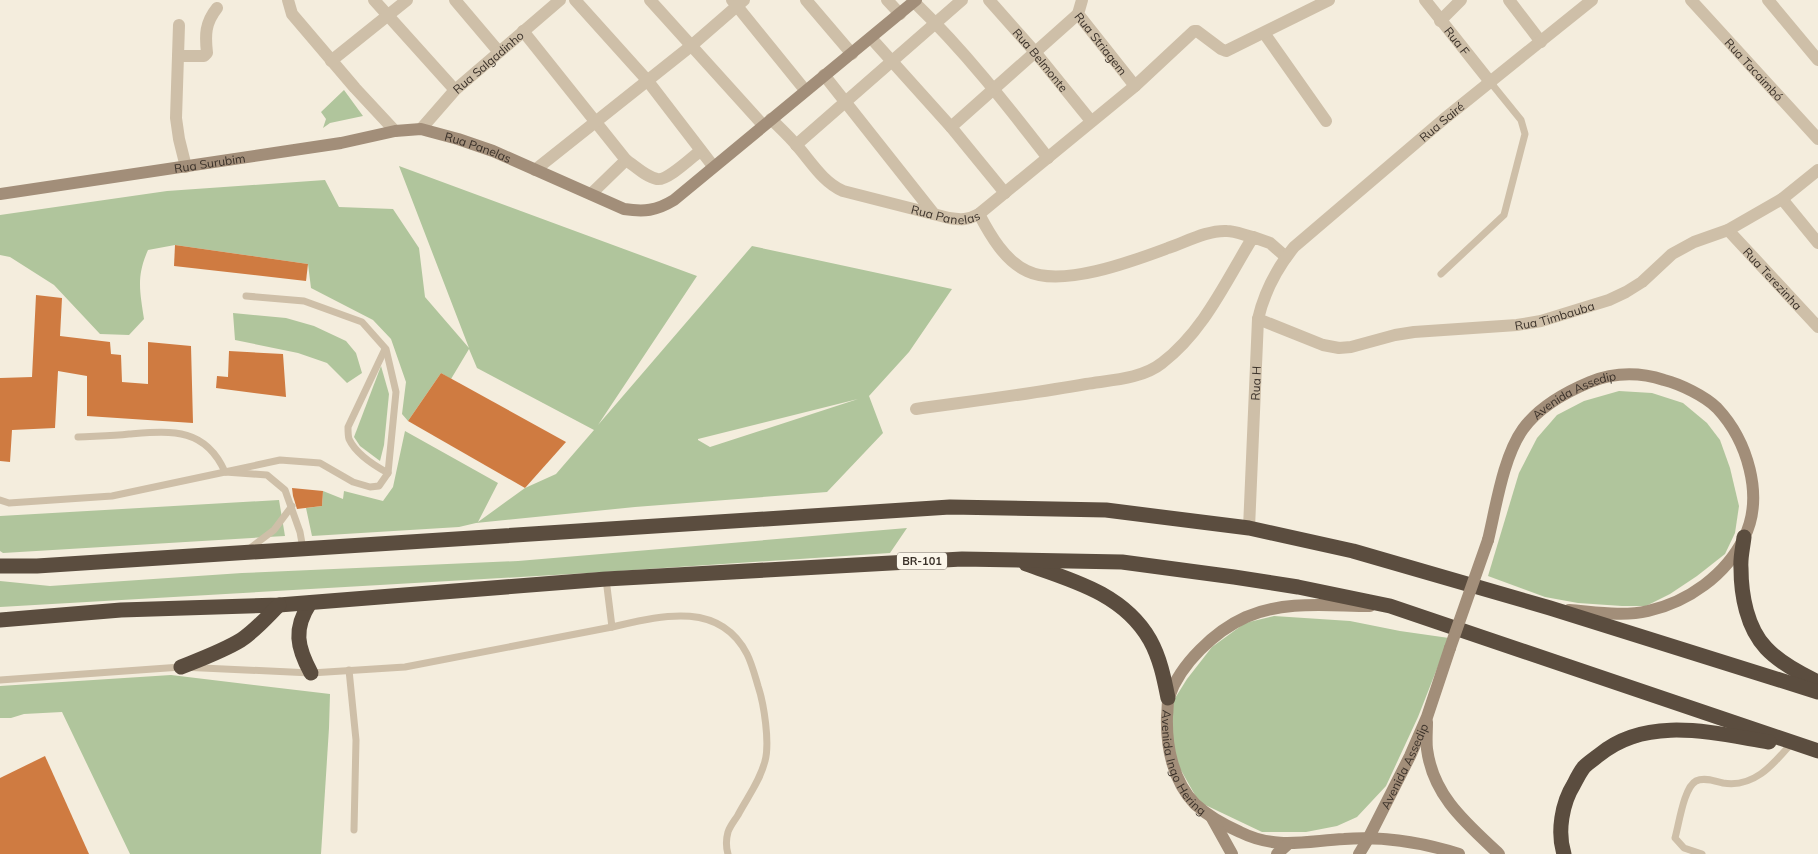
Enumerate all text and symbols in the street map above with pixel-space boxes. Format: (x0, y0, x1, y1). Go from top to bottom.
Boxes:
street label: Rua Striagem (1072, 9, 1131, 78)
street label: Rua F (1441, 23, 1473, 58)
street label: Rua Belmonte (1010, 25, 1072, 95)
street label: Rua Salgadinho (449, 27, 526, 96)
street label: Rua Tacaimbó (1722, 35, 1787, 104)
street label: Rua Sairé (1416, 98, 1467, 145)
street label: Rua Panelas (443, 128, 514, 166)
street label: Rua Surubim (173, 150, 246, 175)
street label: Rua Panelas (910, 201, 982, 227)
street label: Rua Terezinha (1740, 244, 1805, 313)
street label: Rua Timbauba (1513, 298, 1596, 333)
street label: Rua H (1247, 365, 1263, 401)
street label: Avenida Assedip (1529, 368, 1617, 422)
road number: BR-101 (897, 552, 947, 570)
street label: Avenida Ingo Hering (1159, 709, 1209, 818)
street label: Avenida Assedip (1377, 721, 1431, 811)

